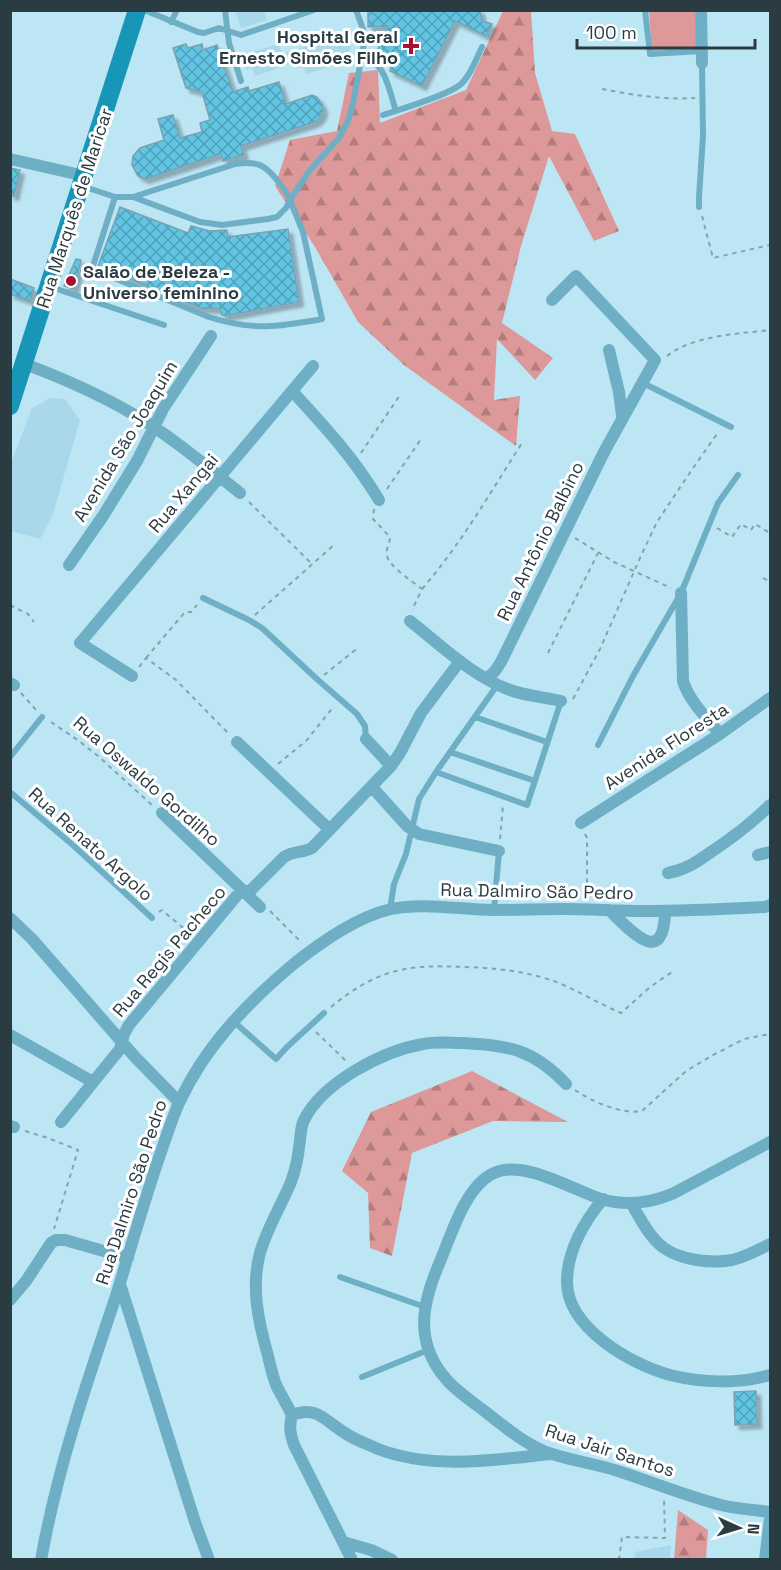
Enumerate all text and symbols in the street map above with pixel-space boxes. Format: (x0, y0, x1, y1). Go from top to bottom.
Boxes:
scale bar (577, 12, 756, 50)
text: 100 m (586, 21, 637, 44)
place label: Hospital Geral Ernesto Simões Filho (219, 25, 398, 69)
marker: Hospital Geral Ernesto Simões Filho (402, 37, 420, 55)
street label: Rua Marquês de Maricar (31, 105, 117, 311)
place label: Salão de Beleza - Universo feminino (83, 260, 239, 304)
marker: Salão de Beleza - Universo feminino (64, 274, 78, 288)
street label: Avenida São Joaquim (68, 356, 182, 526)
street label: Rua Xangai (143, 449, 223, 537)
street label: Rua Antônio Balbino (491, 458, 589, 624)
street label: Avenida Floresta (600, 697, 732, 795)
street label: Rua Oswaldo Gordilho (69, 711, 225, 851)
street label: Rua Renato Argolo (24, 782, 158, 906)
street label: Rua Dalmiro São Pedro (440, 878, 634, 904)
street label: Rua Regis Pacheco (107, 881, 231, 1021)
street label: Rua Dalmiro São Pedro (90, 1096, 172, 1288)
street label: Rua Jair Santos (542, 1418, 678, 1482)
north arrow (709, 1498, 769, 1558)
text: N (743, 1523, 764, 1535)

